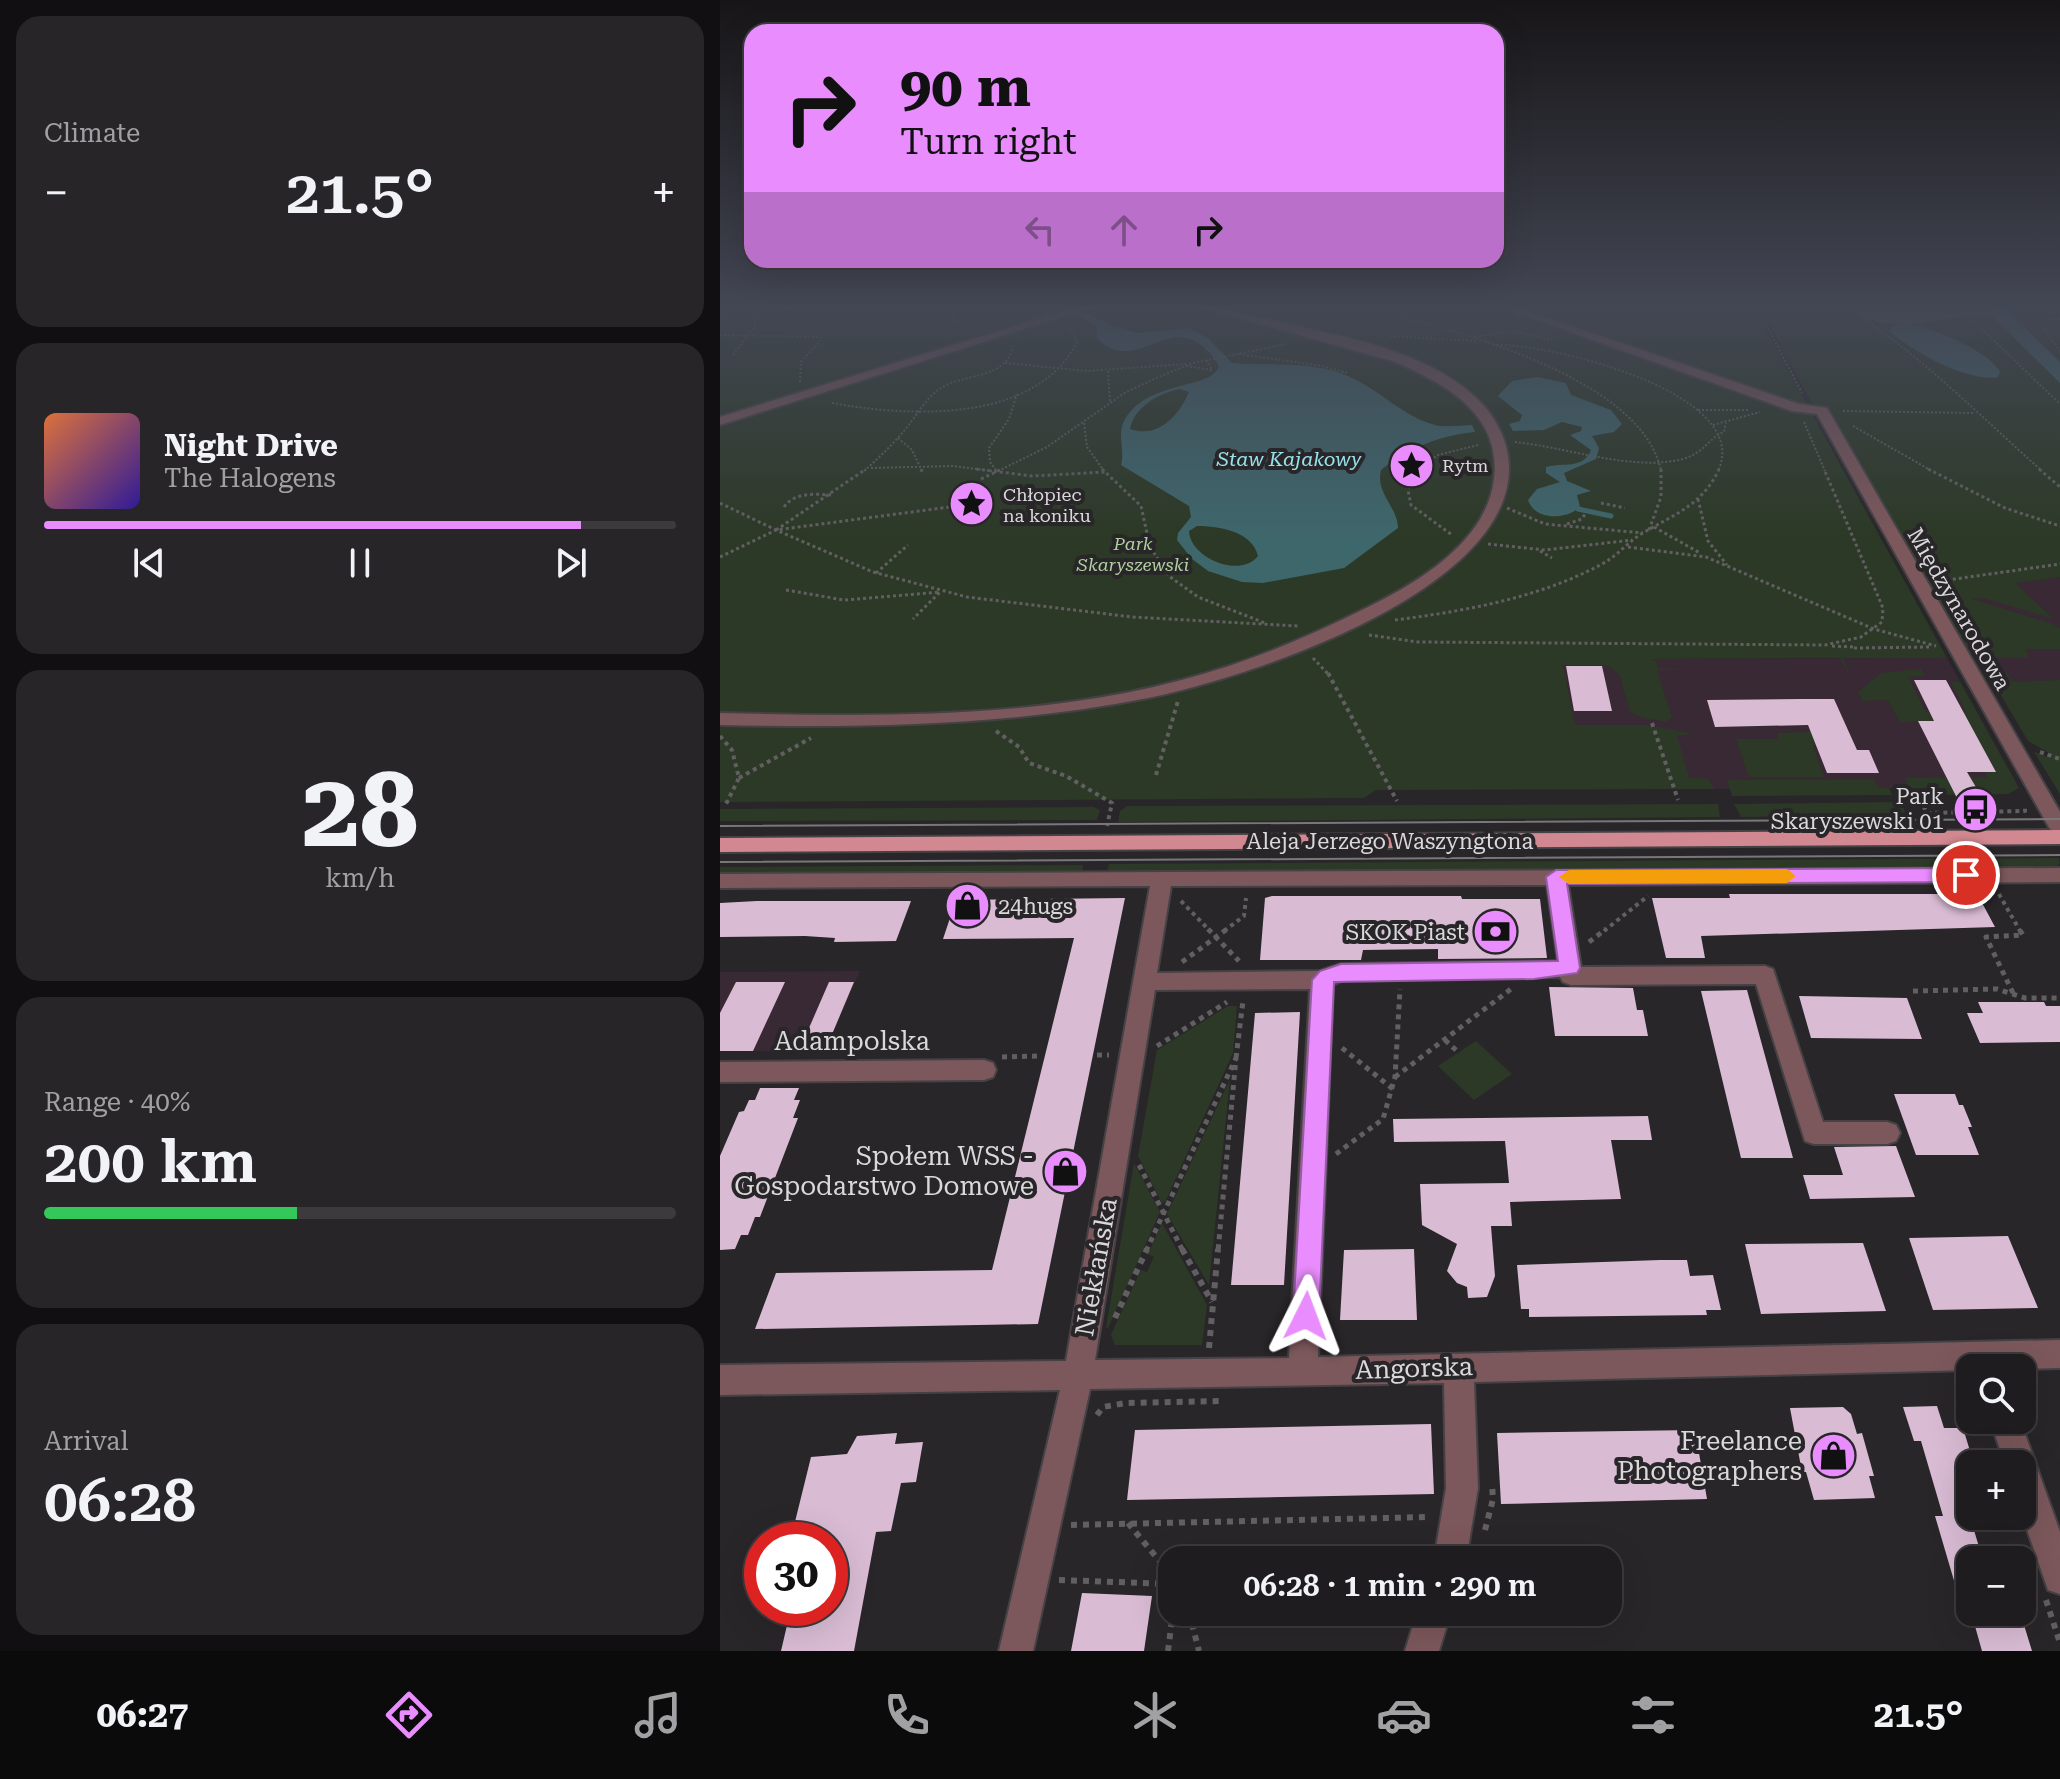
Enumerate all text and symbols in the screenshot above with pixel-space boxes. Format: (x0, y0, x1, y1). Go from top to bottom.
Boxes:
text: 90 m (900, 54, 1031, 120)
icon: right (768, 56, 872, 160)
text: Climate (44, 118, 140, 148)
text: Turn right (900, 121, 1077, 163)
text: 21.5° (286, 157, 434, 228)
text: − (44, 167, 69, 219)
text: + (651, 167, 676, 219)
icon: left (1018, 208, 1062, 252)
icon: ahead (1102, 208, 1146, 252)
icon: right (1186, 208, 1230, 252)
text: Night Drive (164, 428, 338, 463)
place icon: Rytm (1387, 441, 1435, 489)
water label: Staw Kajakowy (1216, 447, 1362, 471)
place label: Rytm (1442, 455, 1488, 476)
text: The Halogens (164, 463, 336, 493)
place icon: Chłopiec na koniku (948, 480, 996, 528)
place label: Chłopiec na koniku (1003, 484, 1091, 526)
street label: Międzynarodowa (1902, 523, 2016, 695)
park label: Park Skaryszewski (1076, 533, 1189, 575)
icon: previous (127, 541, 171, 585)
icon: pause (338, 541, 382, 585)
icon: next (549, 541, 593, 585)
text: 28 (302, 750, 418, 871)
place label: Park Skaryszewski 01 (1771, 784, 1944, 834)
bus stop icon: Park Skaryszewski 01 (1951, 785, 1999, 833)
street label: Aleja Jerzego Waszyngtona (1247, 829, 1533, 854)
pin (1932, 841, 2000, 909)
icon: arrive (1944, 853, 1988, 897)
text: km/h (325, 863, 395, 893)
shop icon: 24hugs (943, 882, 991, 930)
place label: 24hugs (998, 894, 1073, 919)
bank icon: SKOK Piast (1472, 908, 1520, 956)
place label: SKOK Piast (1345, 920, 1465, 945)
street label: Adampolska (774, 1026, 930, 1056)
text: Range · 40% (44, 1087, 190, 1117)
text: 200 km (44, 1126, 257, 1197)
place label: Społem WSS - Gospodarstwo Domowe (734, 1141, 1034, 1201)
shop icon: Społem WSS - Gospodarstwo Domowe (1041, 1147, 1089, 1195)
street label: Niekłańska (1069, 1195, 1123, 1339)
position arrow (1264, 1274, 1348, 1358)
street label: Angorska (1355, 1351, 1473, 1385)
map controls (1956, 1354, 2036, 1626)
button: search (1956, 1354, 2036, 1434)
text: Arrival (44, 1426, 129, 1456)
place label: Freelance Photographers (1617, 1426, 1802, 1486)
shop icon: Freelance Photographers (1809, 1432, 1857, 1480)
button: + (1956, 1450, 2036, 1530)
text: 06:28 (44, 1465, 196, 1536)
speed limit sign: 30 (744, 1522, 848, 1626)
button: − (1956, 1546, 2036, 1626)
text: 06:28 · 1 min · 290 m (1244, 1568, 1536, 1603)
icon: directions (381, 1687, 437, 1743)
icon: music (630, 1687, 686, 1743)
icon: phone (879, 1687, 935, 1743)
icon: climate (1127, 1687, 1183, 1743)
icon: car (1376, 1687, 1432, 1743)
icon: filters (1625, 1687, 1681, 1743)
text: 06:27 (96, 1694, 188, 1736)
text: 21.5° (1874, 1694, 1964, 1736)

